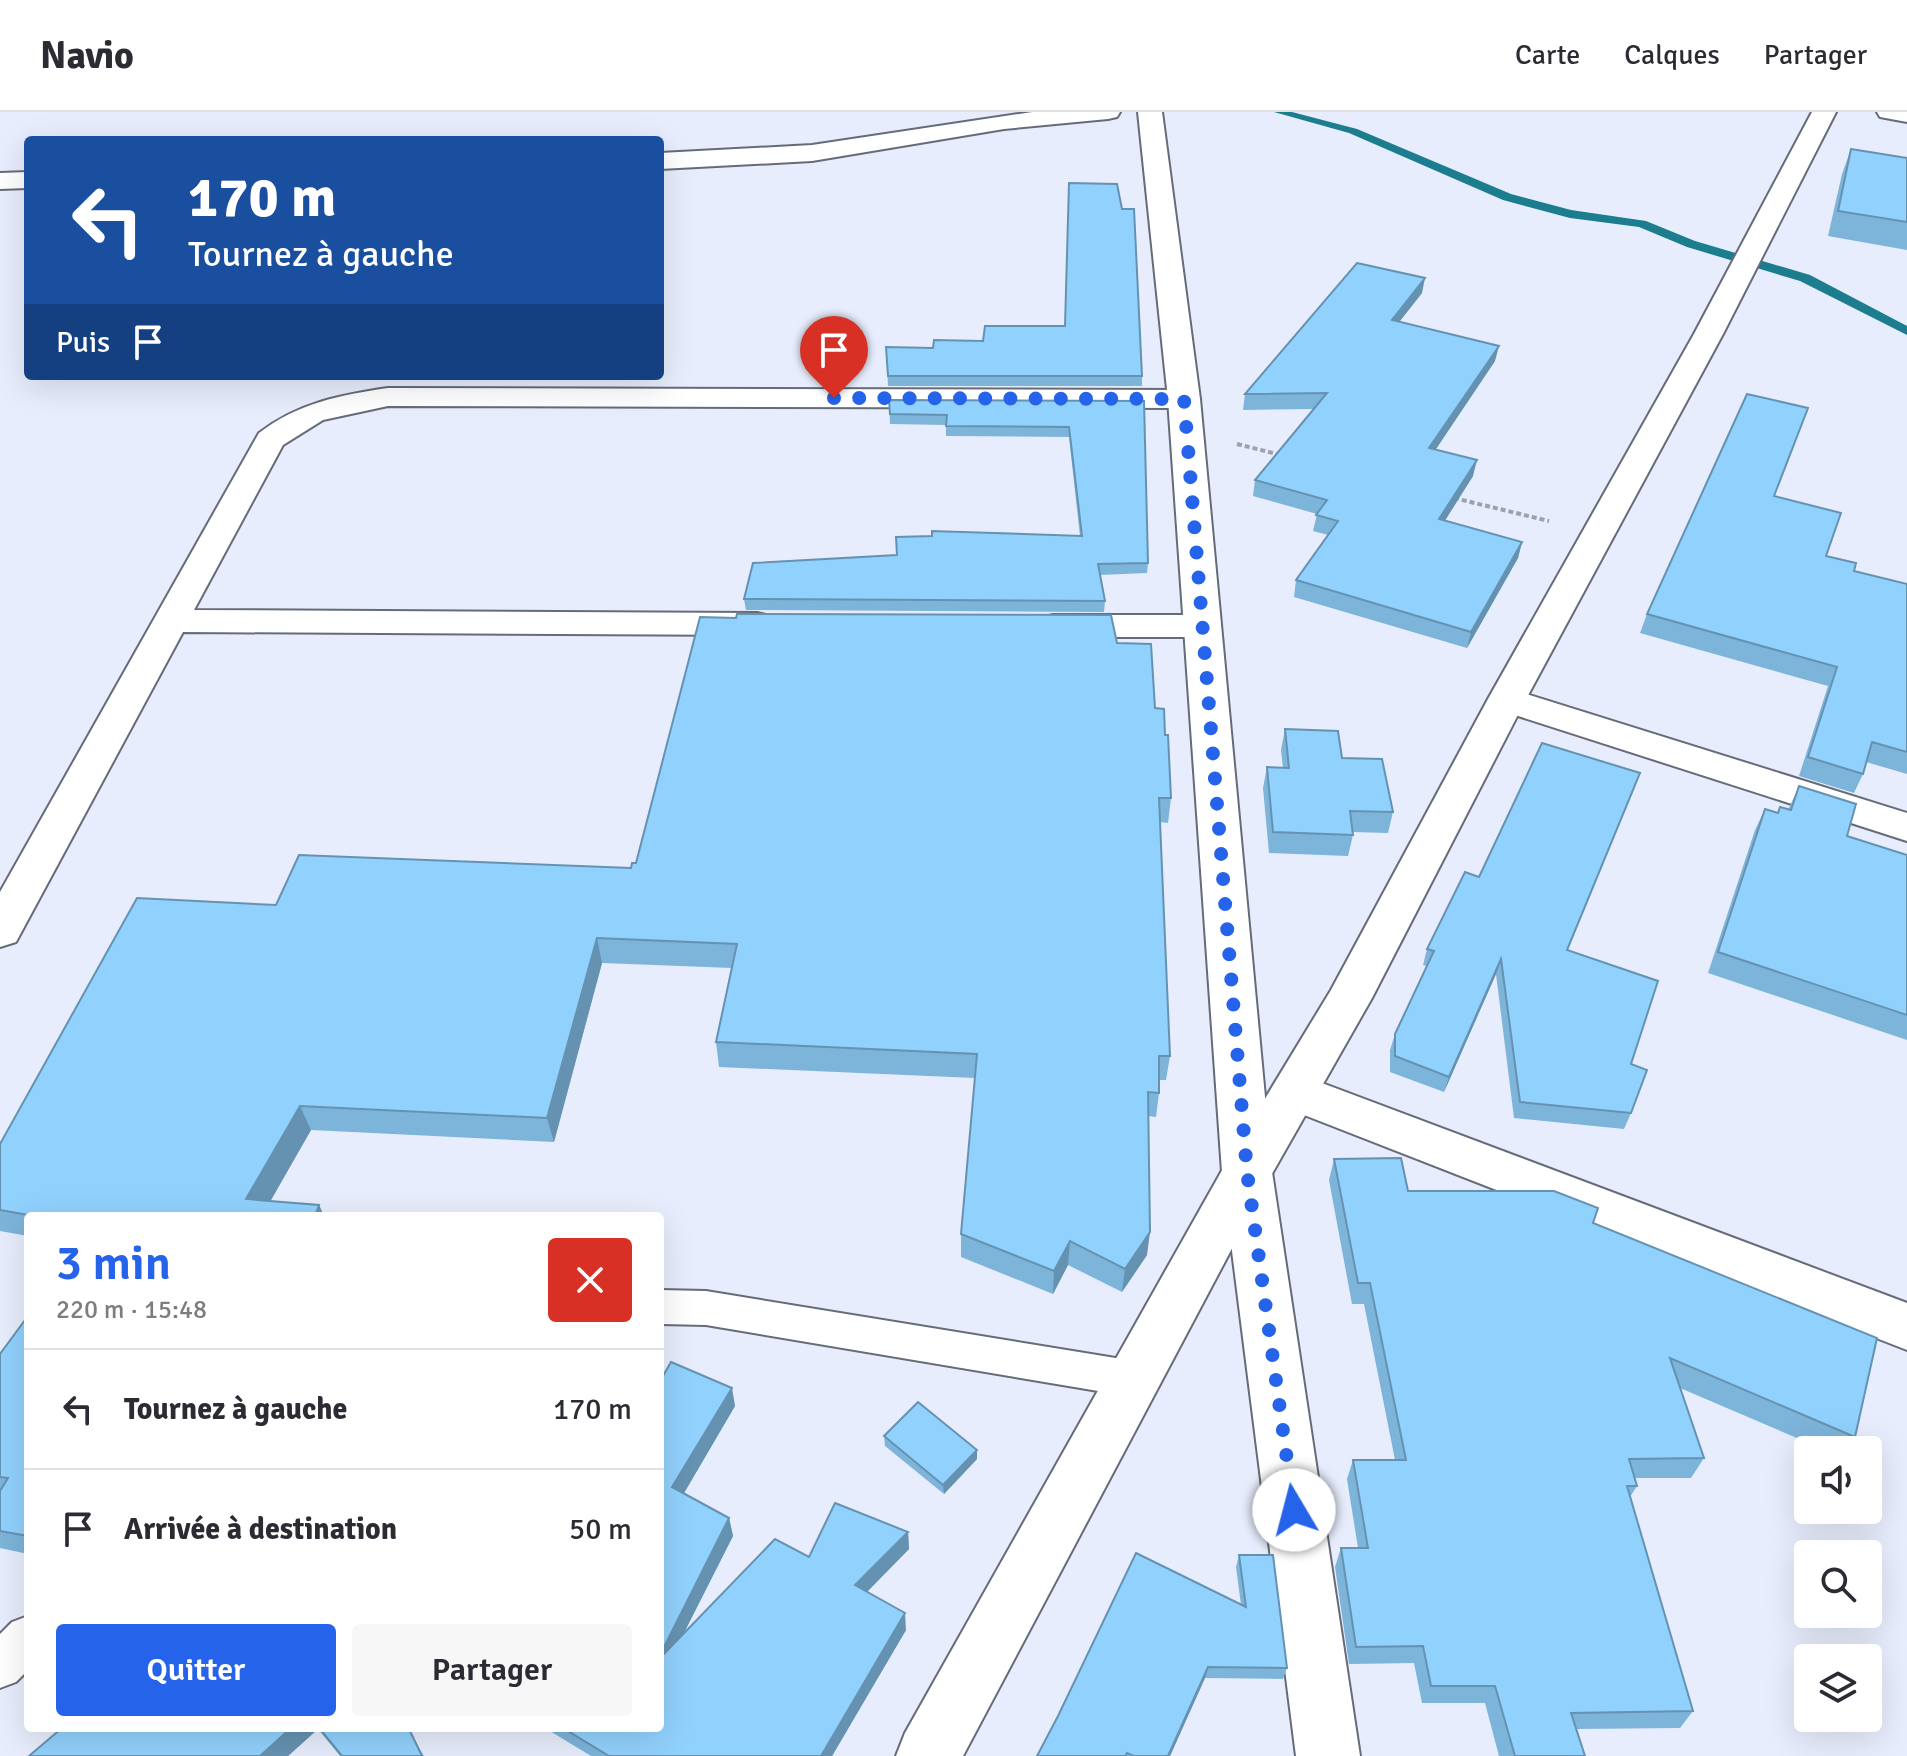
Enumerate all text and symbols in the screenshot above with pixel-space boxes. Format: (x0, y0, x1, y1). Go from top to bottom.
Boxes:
text: Navio (40, 32, 134, 79)
text: Carte (1515, 38, 1580, 72)
text: Calques (1624, 38, 1720, 72)
text: Partager (1764, 38, 1867, 72)
text: 170 m (188, 163, 336, 232)
icon: left (56, 168, 160, 272)
text: Tournez à gauche (188, 232, 454, 277)
pin (800, 316, 868, 398)
icon: arrive (126, 320, 170, 364)
text: Puis (56, 324, 110, 361)
icon: arrive (812, 328, 856, 372)
text: 3 min (56, 1234, 171, 1293)
button: close (548, 1238, 632, 1322)
text: 220 m · 15:48 (56, 1294, 207, 1326)
icon: left (56, 1387, 100, 1431)
text: Tournez à gauche (124, 1391, 347, 1428)
text: 170 m (553, 1391, 632, 1428)
map controls (1794, 1436, 1882, 1732)
button: sound (1794, 1436, 1882, 1524)
position arrow (1252, 1468, 1336, 1552)
icon: arrive (56, 1507, 100, 1551)
text: Arrivée à destination (124, 1511, 397, 1548)
text: 50 m (569, 1511, 632, 1548)
button: search (1794, 1540, 1882, 1628)
button: Quitter (56, 1624, 336, 1716)
button: Partager (352, 1624, 632, 1716)
button: layers (1794, 1644, 1882, 1732)

